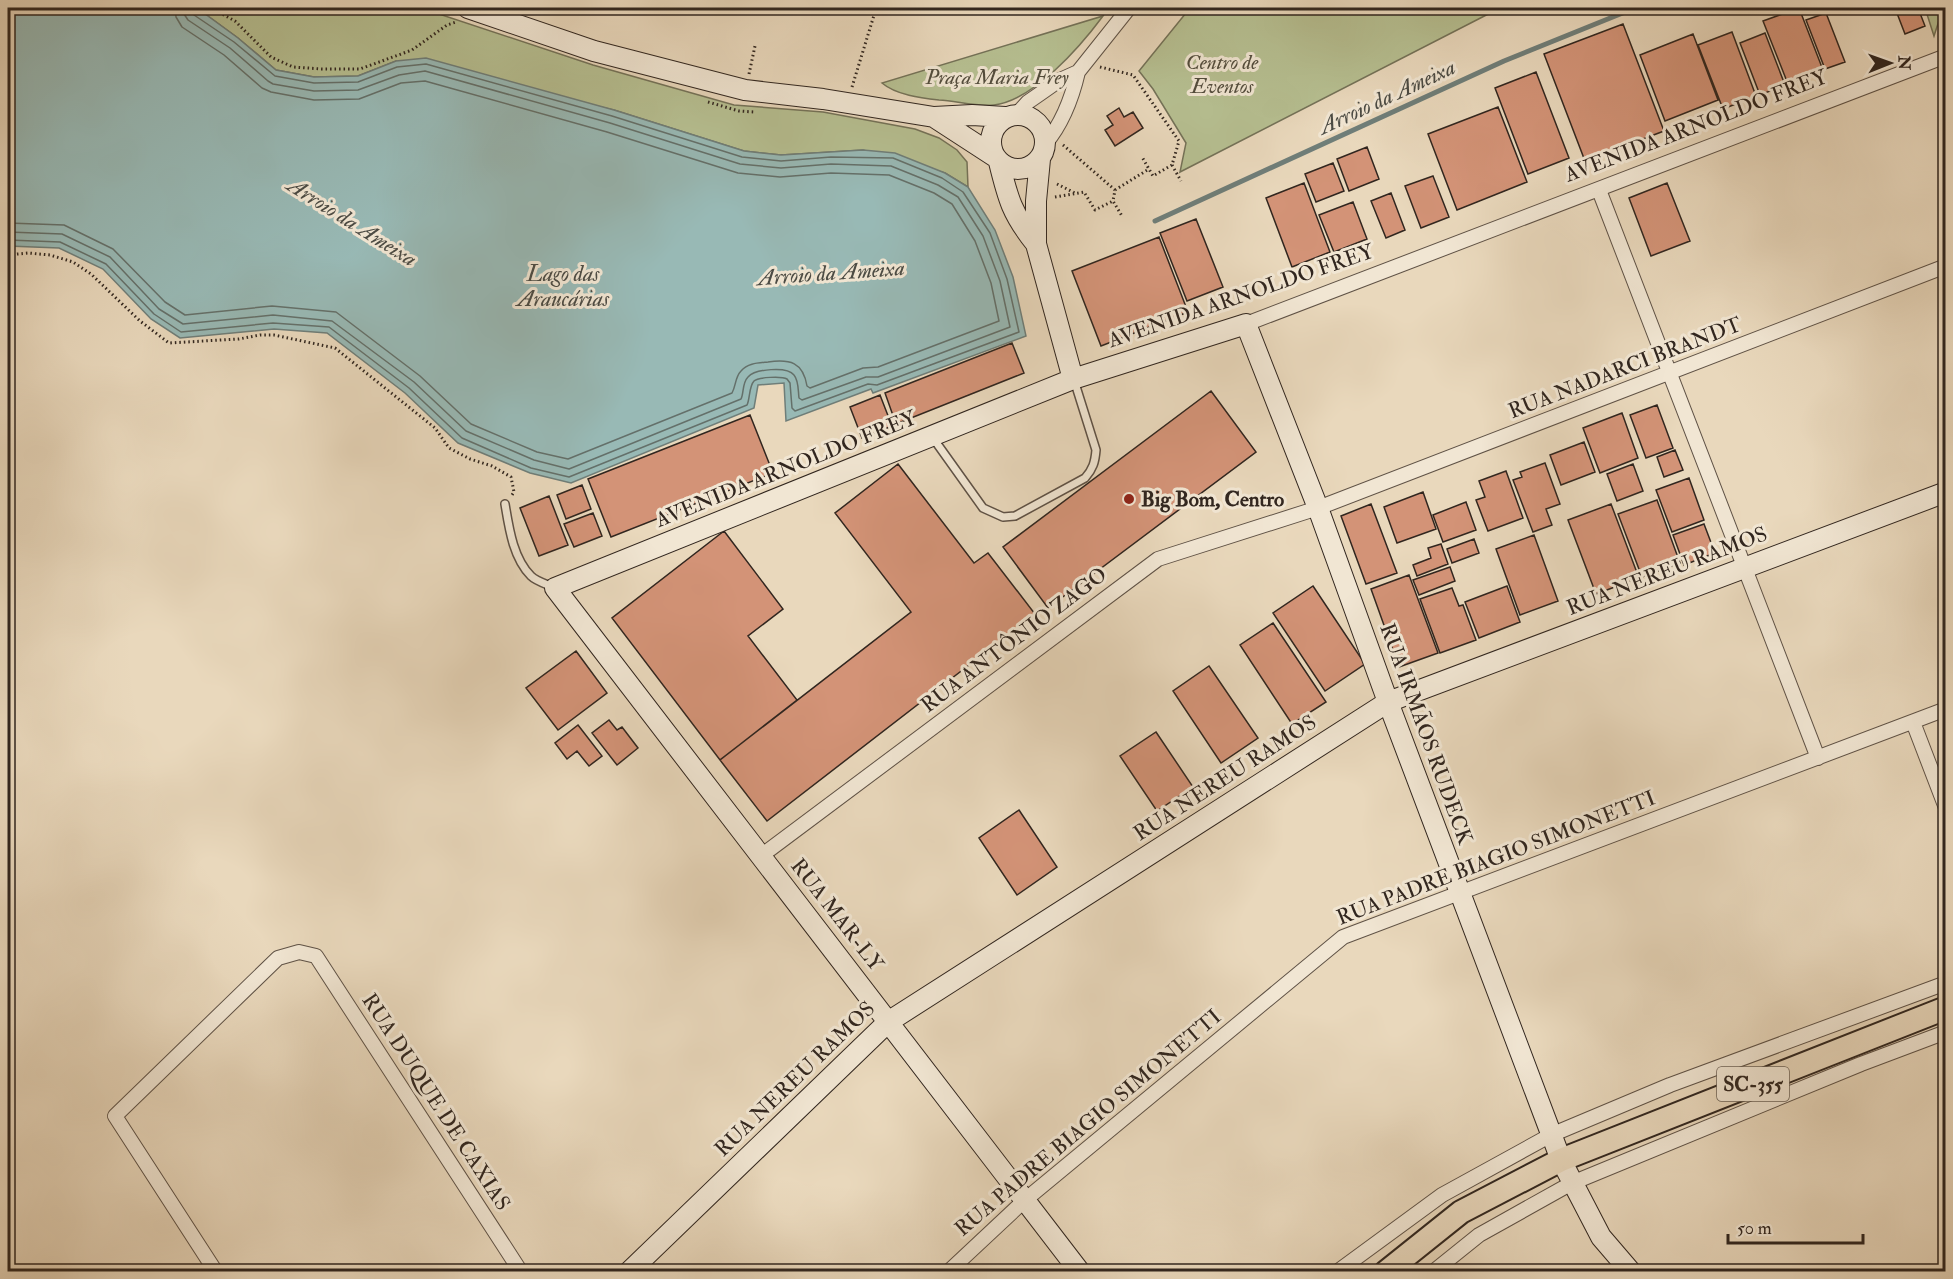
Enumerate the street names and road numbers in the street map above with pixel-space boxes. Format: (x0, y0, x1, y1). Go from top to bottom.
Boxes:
street label: AVENIDA ARNOLDO FREY (1560, 63, 1832, 189)
street label: AVENIDA ARNOLDO FREY (1104, 238, 1378, 355)
street label: RUA NADARCI BRANDT (1505, 311, 1746, 425)
street label: AVENIDA ARNOLDO FREY (651, 404, 921, 534)
street label: RUA NEREU RAMOS (1563, 520, 1771, 622)
street label: RUA ANTÔNIO ZAGO (916, 561, 1112, 719)
street label: RUA IRMÃOS RUDECK (1373, 620, 1479, 849)
street label: RUA NEREU RAMOS (1129, 709, 1321, 847)
street label: RUA PADRE BIAGIO SIMONETTI (1333, 785, 1659, 931)
street label: RUA MAR-LY (785, 853, 890, 977)
street label: RUA DUQUE DE CAXIAS (356, 988, 516, 1216)
street label: RUA NEREU RAMOS (709, 995, 881, 1163)
street label: RUA PADRE BIAGIO SIMONETTI (949, 1004, 1227, 1242)
road number: SC-355 (1717, 1067, 1789, 1101)

